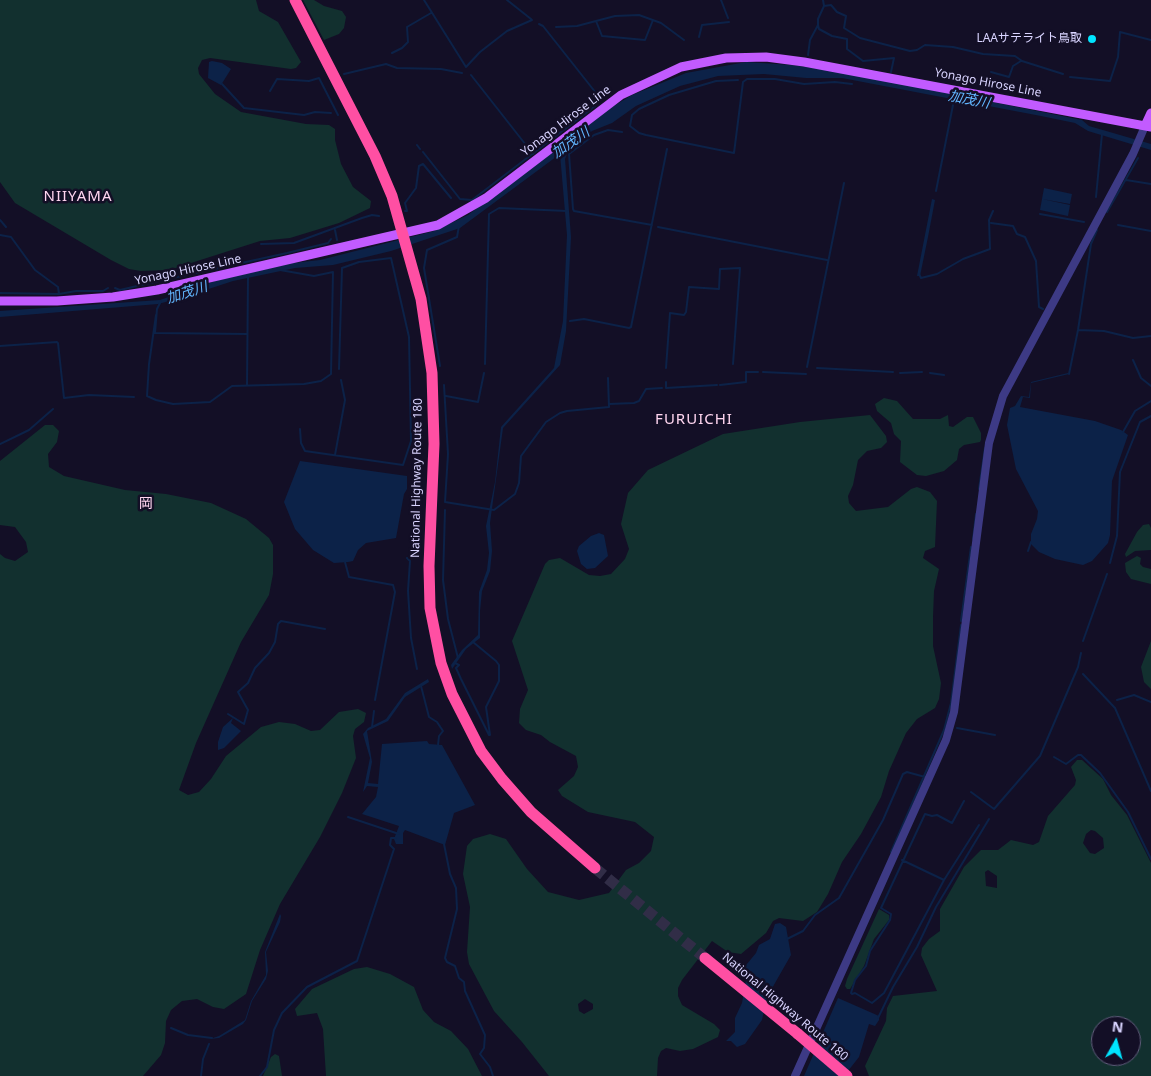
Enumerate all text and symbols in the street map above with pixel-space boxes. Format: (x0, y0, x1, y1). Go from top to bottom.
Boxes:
place label: LAAサテライト鳥取 (976, 32, 1082, 46)
marker: LAAサテライト鳥取 (1086, 33, 1098, 45)
street label: Yonago Hirose Line (933, 66, 1043, 100)
street label: Yonago Hirose Line (518, 83, 614, 159)
water label: 加茂川 (947, 88, 991, 112)
water label: 加茂川 (549, 124, 593, 162)
district label: NIIYAMA (43, 188, 113, 206)
street label: Yonago Hirose Line (133, 252, 243, 288)
water label: 加茂川 (164, 279, 210, 307)
street label: National Highway Route 180 (408, 398, 426, 558)
district label: FURUICHI (654, 411, 734, 429)
district label: 岡 (139, 496, 153, 512)
street label: National Highway Route 180 (719, 950, 851, 1064)
north arrow (1091, 1016, 1141, 1066)
text: N (1111, 1016, 1125, 1037)

